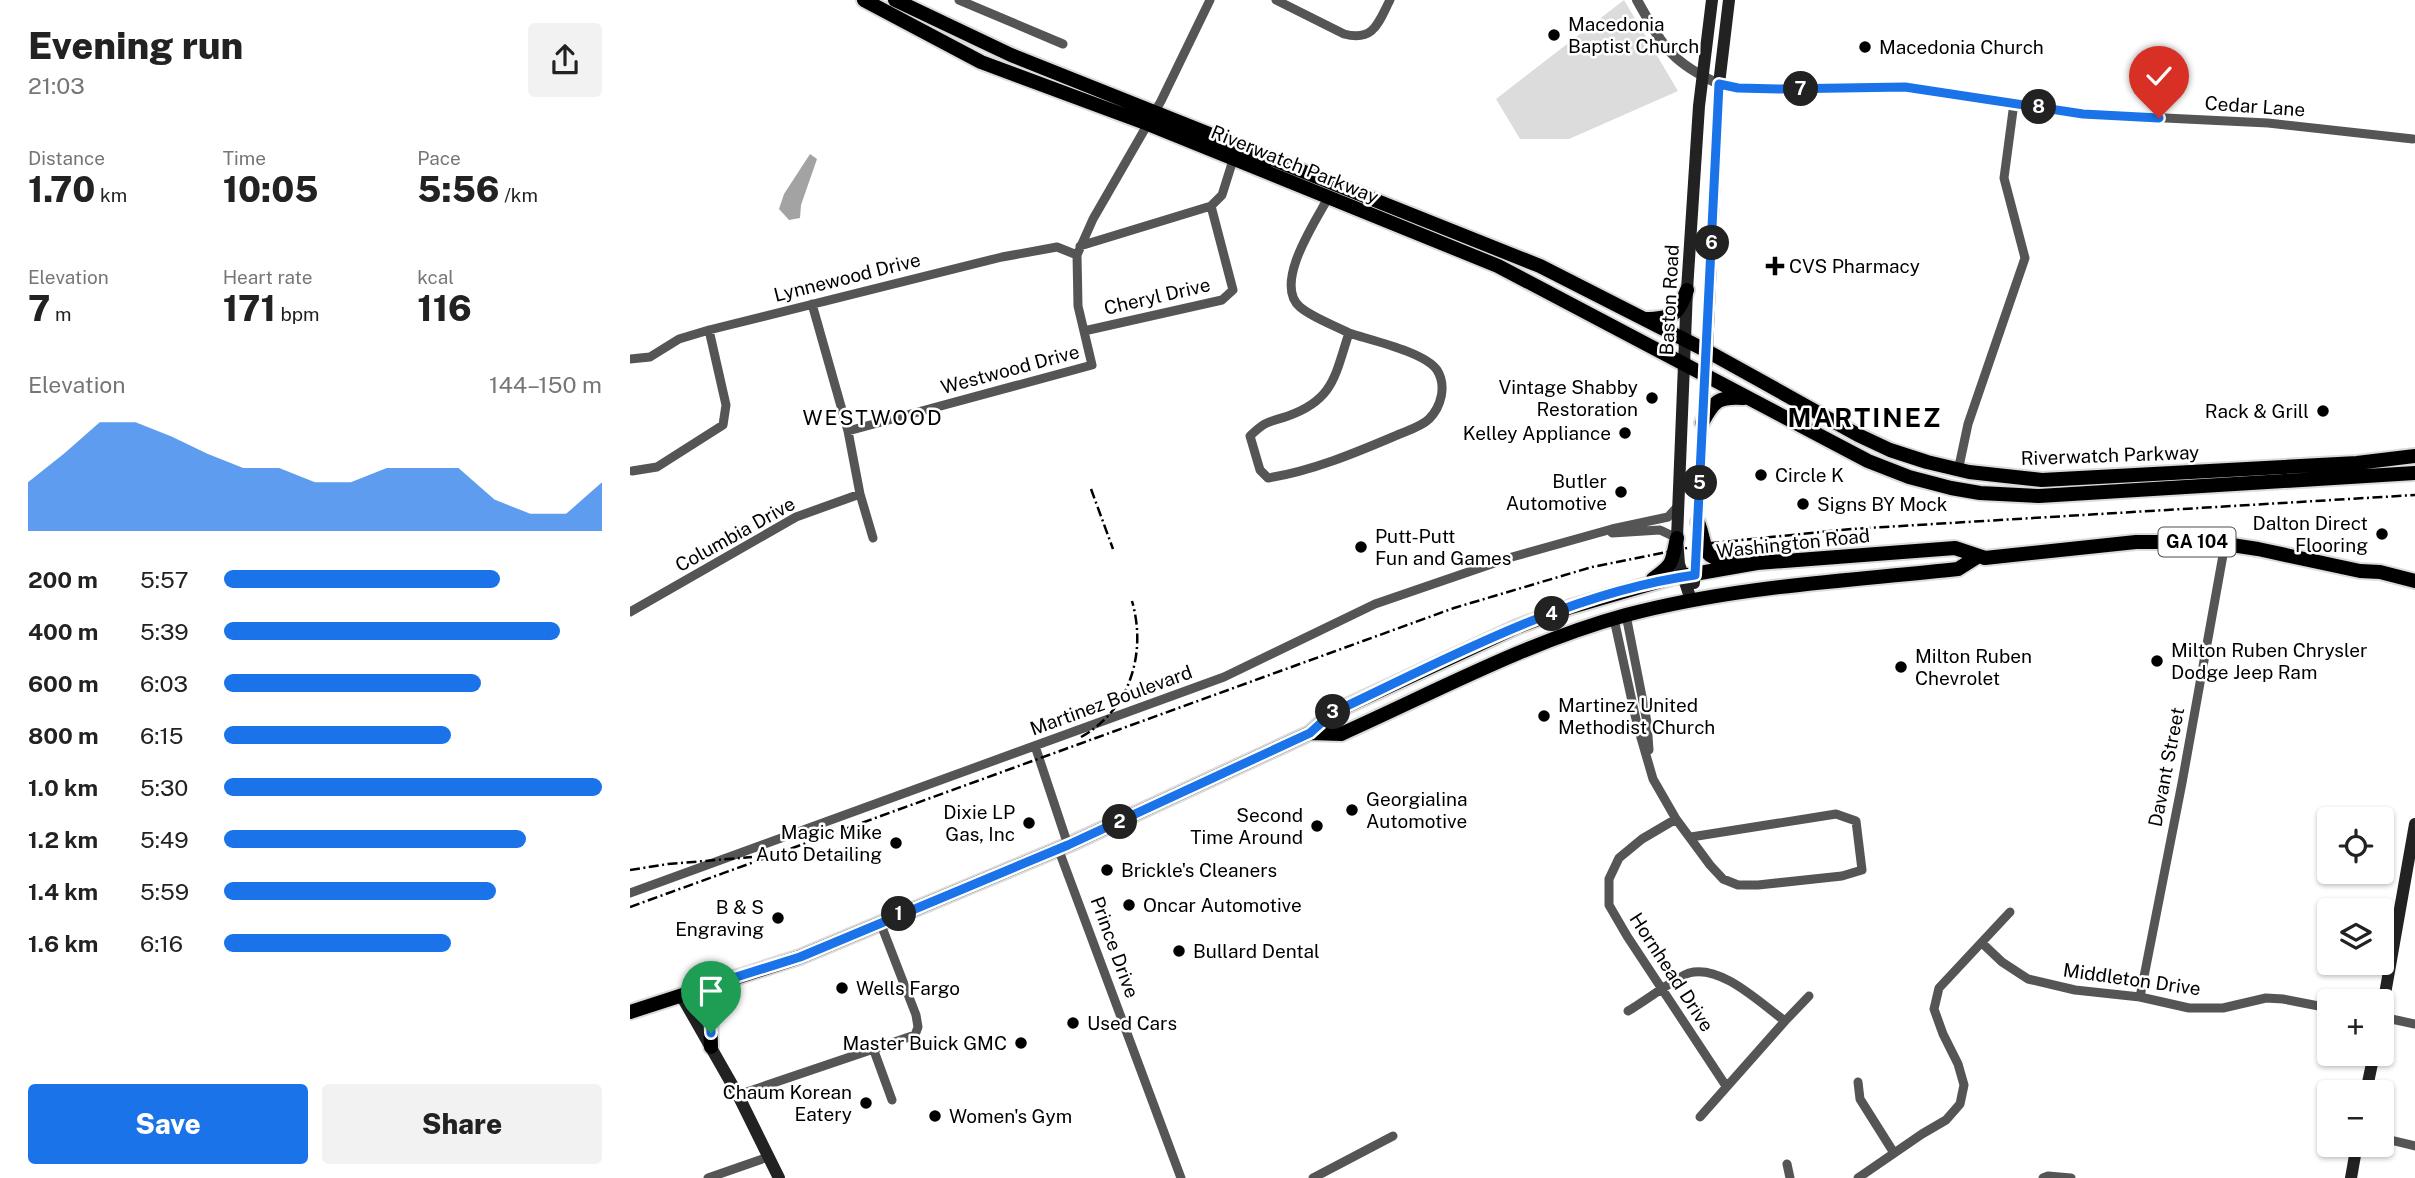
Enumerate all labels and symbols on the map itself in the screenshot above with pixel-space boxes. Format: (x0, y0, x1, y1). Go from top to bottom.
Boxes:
place label: Macedonia Baptist Church (1568, 13, 1699, 57)
marker: Macedonia Baptist Church (1546, 27, 1562, 43)
place label: Macedonia Church (1879, 36, 2044, 58)
marker: Macedonia Church (1857, 39, 1873, 55)
pin (2129, 46, 2189, 118)
pin: 7 (1784, 72, 1818, 106)
pin: 8 (2022, 90, 2056, 124)
street label: Cedar Lane (2204, 92, 2306, 120)
street label: Riverwatch Parkway (1208, 120, 1382, 208)
pin: 6 (1694, 226, 1730, 260)
street label: Baston Road (1655, 244, 1683, 356)
street label: Lynnewood Drive (771, 248, 923, 306)
place label: CVS Pharmacy (1789, 255, 1920, 277)
marker: CVS Pharmacy (1767, 258, 1783, 274)
street label: Cheryl Drive (1102, 273, 1212, 319)
street label: Westwood Drive (938, 340, 1082, 398)
place label: Vintage Shabby Restoration (1498, 376, 1638, 420)
marker: Vintage Shabby Restoration (1644, 390, 1660, 406)
place label: Rack & Grill (2205, 400, 2309, 422)
district label: MARTINEZ (1788, 402, 1942, 433)
marker: Rack & Grill (2315, 403, 2331, 419)
district label: WESTWOOD (802, 405, 944, 430)
place label: Kelley Appliance (1463, 422, 1611, 444)
marker: Kelley Appliance (1617, 425, 1633, 441)
street label: Riverwatch Parkway (2020, 441, 2200, 469)
place label: Circle K (1775, 464, 1844, 486)
pin: 5 (1682, 466, 1718, 500)
marker: Circle K (1753, 467, 1769, 483)
place label: Butler Automotive (1506, 470, 1607, 514)
marker: Butler Automotive (1613, 484, 1629, 500)
street label: Columbia Drive (671, 492, 799, 576)
place label: Signs BY Mock (1817, 493, 1948, 515)
marker: Signs BY Mock (1795, 496, 1811, 512)
place label: Dalton Direct Flooring (2253, 512, 2368, 556)
street label: Washington Road (1715, 524, 1871, 562)
place label: Putt-Putt Fun and Games (1375, 525, 1511, 569)
marker: Dalton Direct Flooring (2374, 526, 2390, 542)
road number: GA 104 (2158, 528, 2236, 556)
marker: Putt-Putt Fun and Games (1353, 539, 1369, 555)
pin: 4 (1534, 596, 1570, 632)
place label: Milton Ruben Chrysler Dodge Jeep Ram (2171, 639, 2367, 683)
place label: Milton Ruben Chevrolet (1915, 645, 2032, 689)
marker: Milton Ruben Chrysler Dodge Jeep Ram (2149, 653, 2165, 669)
marker: Milton Ruben Chevrolet (1893, 659, 1909, 675)
street label: Martinez Boulevard (1027, 660, 1195, 740)
pin: 3 (1316, 694, 1350, 730)
place label: Martinez United Methodist Church (1558, 694, 1715, 738)
street label: Davant Street (2144, 705, 2188, 829)
marker: Martinez United Methodist Church (1536, 708, 1552, 724)
place label: Georgialina Automotive (1366, 788, 1468, 832)
place label: Dixie LP Gas, Inc (943, 801, 1015, 845)
marker: Georgialina Automotive (1344, 802, 1360, 818)
pin: 2 (1102, 804, 1138, 840)
place label: Second Time Around (1190, 804, 1303, 848)
marker: Dixie LP Gas, Inc (1021, 815, 1037, 831)
marker: Second Time Around (1309, 818, 1325, 834)
place label: Magic Mike Auto Detailing (756, 821, 882, 865)
marker: Magic Mike Auto Detailing (888, 835, 904, 851)
place label: Brickle's Cleaners (1121, 859, 1277, 881)
marker: Brickle's Cleaners (1099, 862, 1115, 878)
street label: Prince Drive (1086, 893, 1144, 1001)
place label: Oncar Automotive (1143, 894, 1302, 916)
place label: B & S Engraving (675, 896, 764, 940)
pin: 1 (882, 897, 916, 932)
marker: Oncar Automotive (1121, 897, 1137, 913)
street label: Hornhead Drive (1625, 909, 1719, 1035)
marker: B & S Engraving (770, 910, 786, 926)
place label: Bullard Dental (1193, 940, 1320, 962)
marker: Bullard Dental (1171, 943, 1187, 959)
street label: Middleton Drive (2062, 958, 2202, 1000)
pin (681, 961, 741, 1033)
place label: Wells Fargo (856, 977, 960, 999)
marker: Wells Fargo (834, 980, 850, 996)
place label: Used Cars (1087, 1012, 1177, 1034)
marker: Used Cars (1065, 1015, 1081, 1031)
place label: Master Buick GMC (843, 1032, 1007, 1054)
marker: Master Buick GMC (1013, 1035, 1029, 1051)
place label: Chaum Korean Eatery (723, 1081, 852, 1125)
marker: Chaum Korean Eatery (858, 1095, 874, 1111)
place label: Women's Gym (949, 1105, 1072, 1127)
marker: Women's Gym (927, 1108, 943, 1124)

